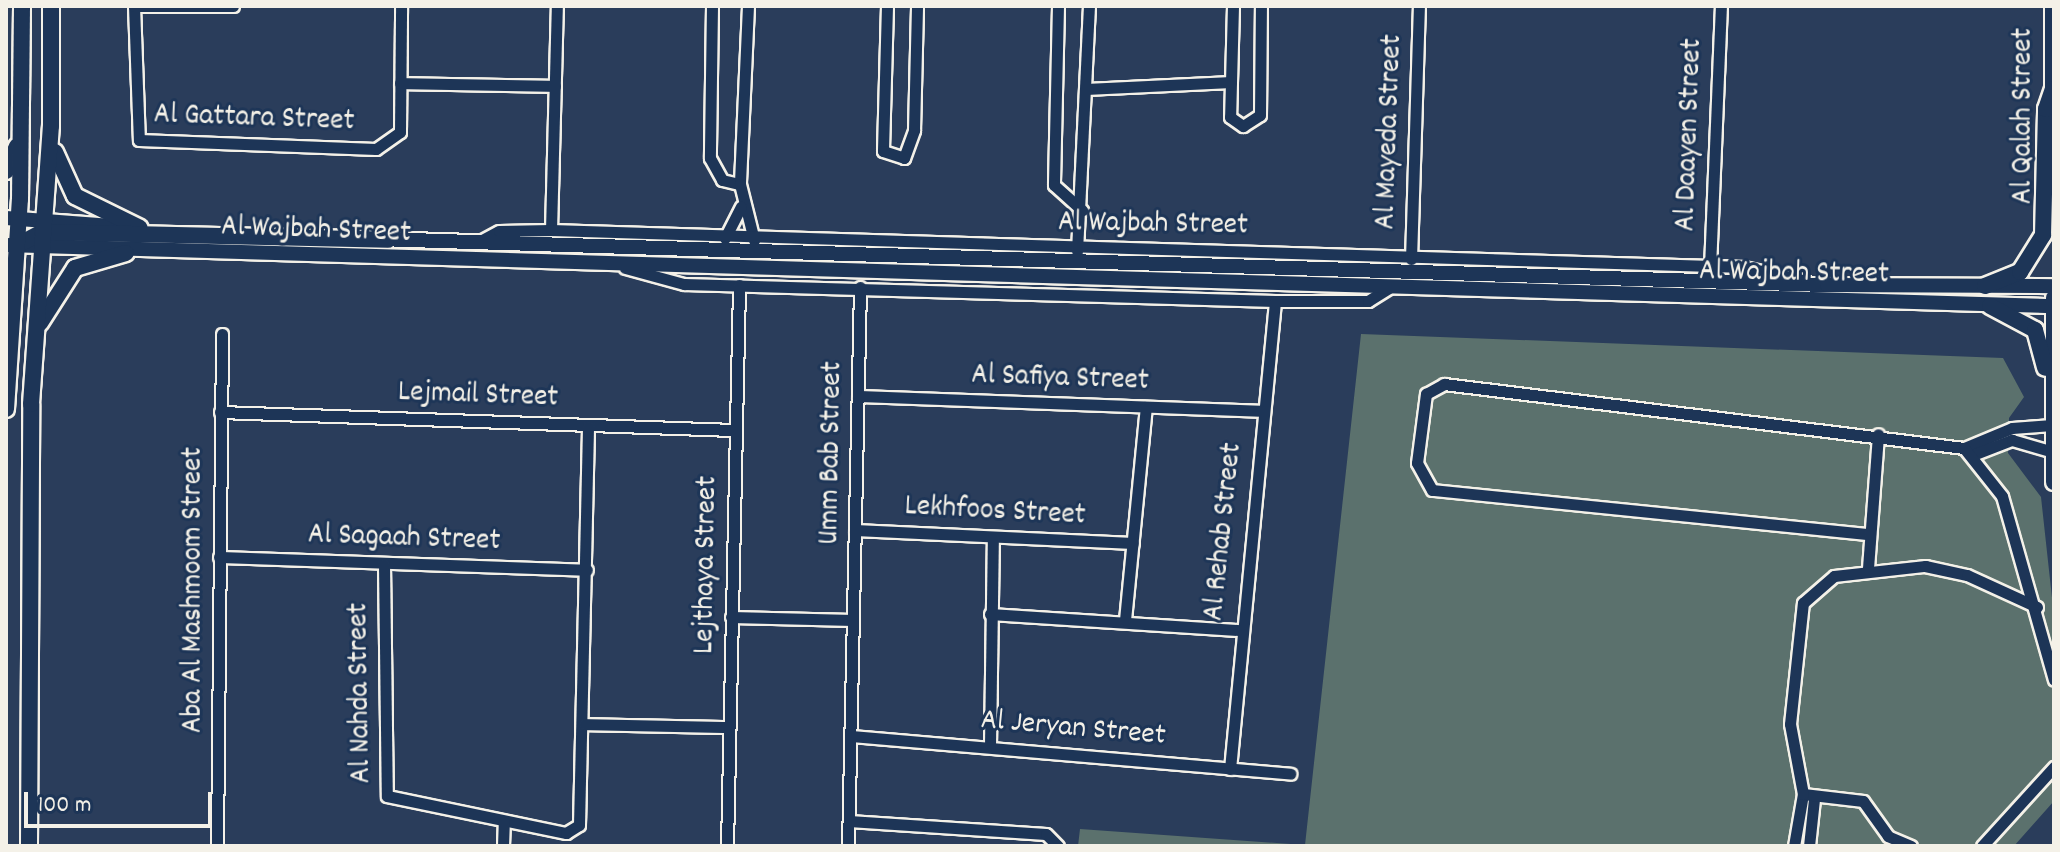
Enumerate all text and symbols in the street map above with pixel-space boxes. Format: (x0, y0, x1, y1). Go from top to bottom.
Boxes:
street label: Al Qalah Street (2007, 28, 2043, 204)
street label: Al Mayeda Street (1370, 34, 1412, 230)
street label: Al Daayen Street (1670, 38, 1712, 232)
street label: Al Gattara Street (153, 99, 355, 141)
street label: Al Wajbah Street (1058, 206, 1248, 246)
street label: Al Wajbah Street (220, 211, 412, 253)
street label: Al Wajbah Street (1699, 255, 1889, 295)
street label: Al Safiya Street (971, 359, 1149, 401)
street label: Umm Bab Street (813, 361, 853, 545)
street label: Lejmail Street (397, 376, 559, 418)
street label: Al Rehab Street (1198, 441, 1252, 623)
street label: Aba Al Mashmoom Street (177, 447, 213, 733)
street label: Lejthaya Street (688, 476, 728, 654)
street label: Lekhfoos Street (904, 490, 1086, 536)
street label: Al Sagaah Street (307, 519, 501, 561)
street label: Al Nahda Street (342, 602, 382, 784)
street label: Al Jeryan Street (979, 704, 1167, 756)
scale bar (28, 776, 216, 826)
text: 100 m (38, 789, 91, 823)

